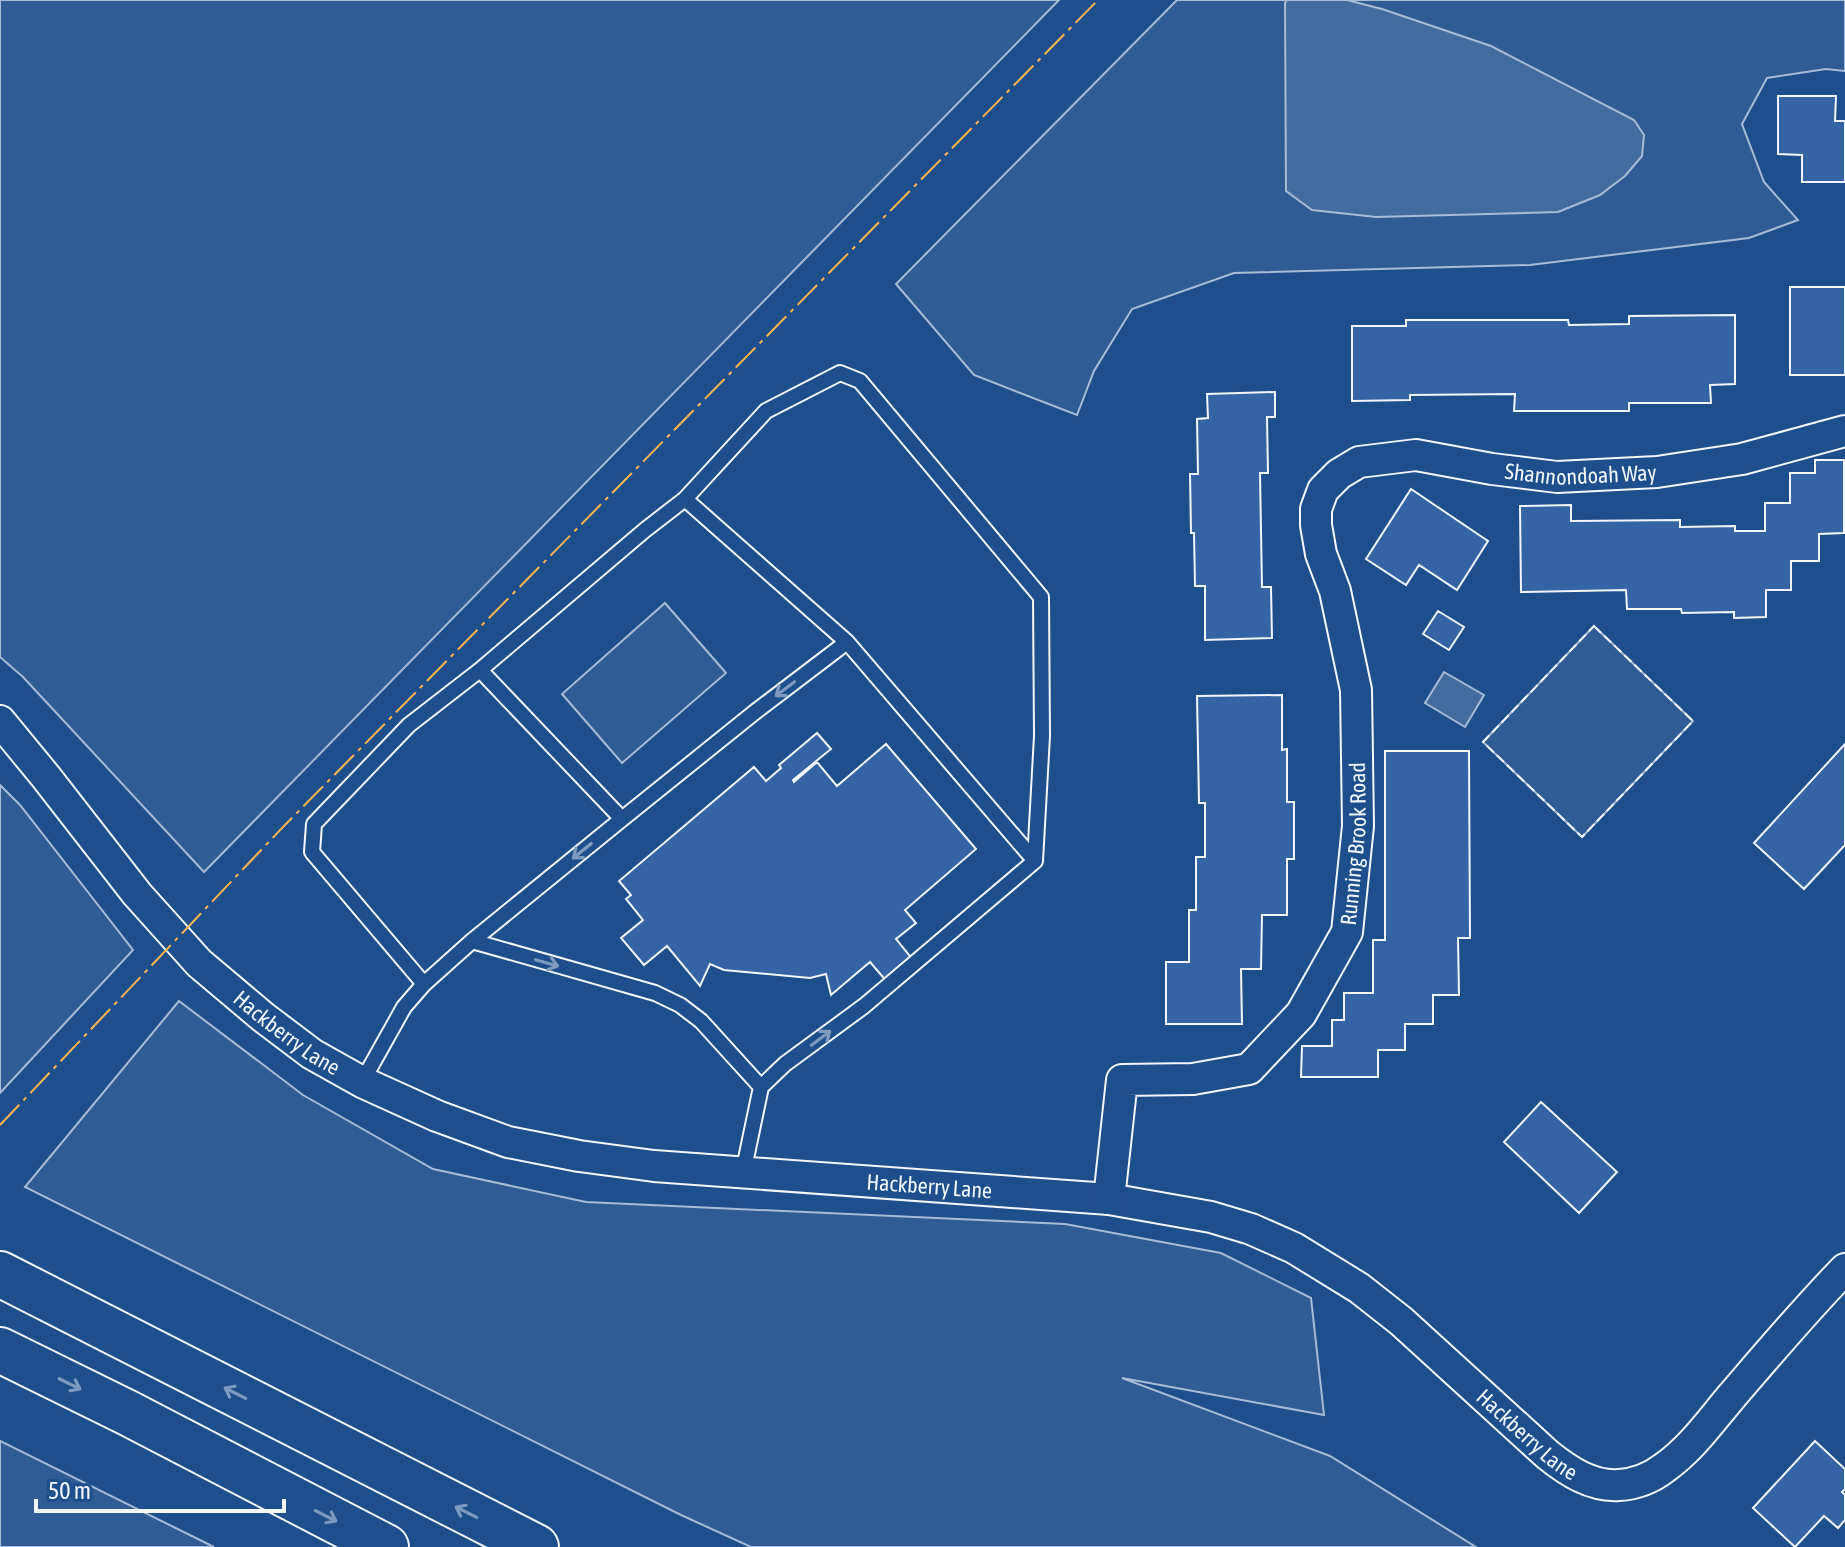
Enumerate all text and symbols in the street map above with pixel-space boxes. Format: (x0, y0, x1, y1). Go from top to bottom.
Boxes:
street label: Shannondoah Way (1503, 458, 1657, 490)
one-way arrow (775, 680, 796, 697)
street label: Running Brook Road (1335, 762, 1371, 926)
one-way arrow (572, 842, 593, 860)
one-way arrow (533, 956, 559, 971)
street label: Hackberry Lane (229, 985, 345, 1080)
one-way arrow (810, 1029, 831, 1046)
street label: Hackberry Lane (866, 1168, 993, 1203)
one-way arrow (57, 1377, 81, 1393)
street label: Hackberry Lane (1471, 1383, 1582, 1485)
one-way arrow (223, 1385, 247, 1401)
scale bar (36, 1463, 284, 1513)
text: 50 m (48, 1477, 91, 1504)
one-way arrow (455, 1503, 479, 1519)
one-way arrow (314, 1509, 337, 1525)

